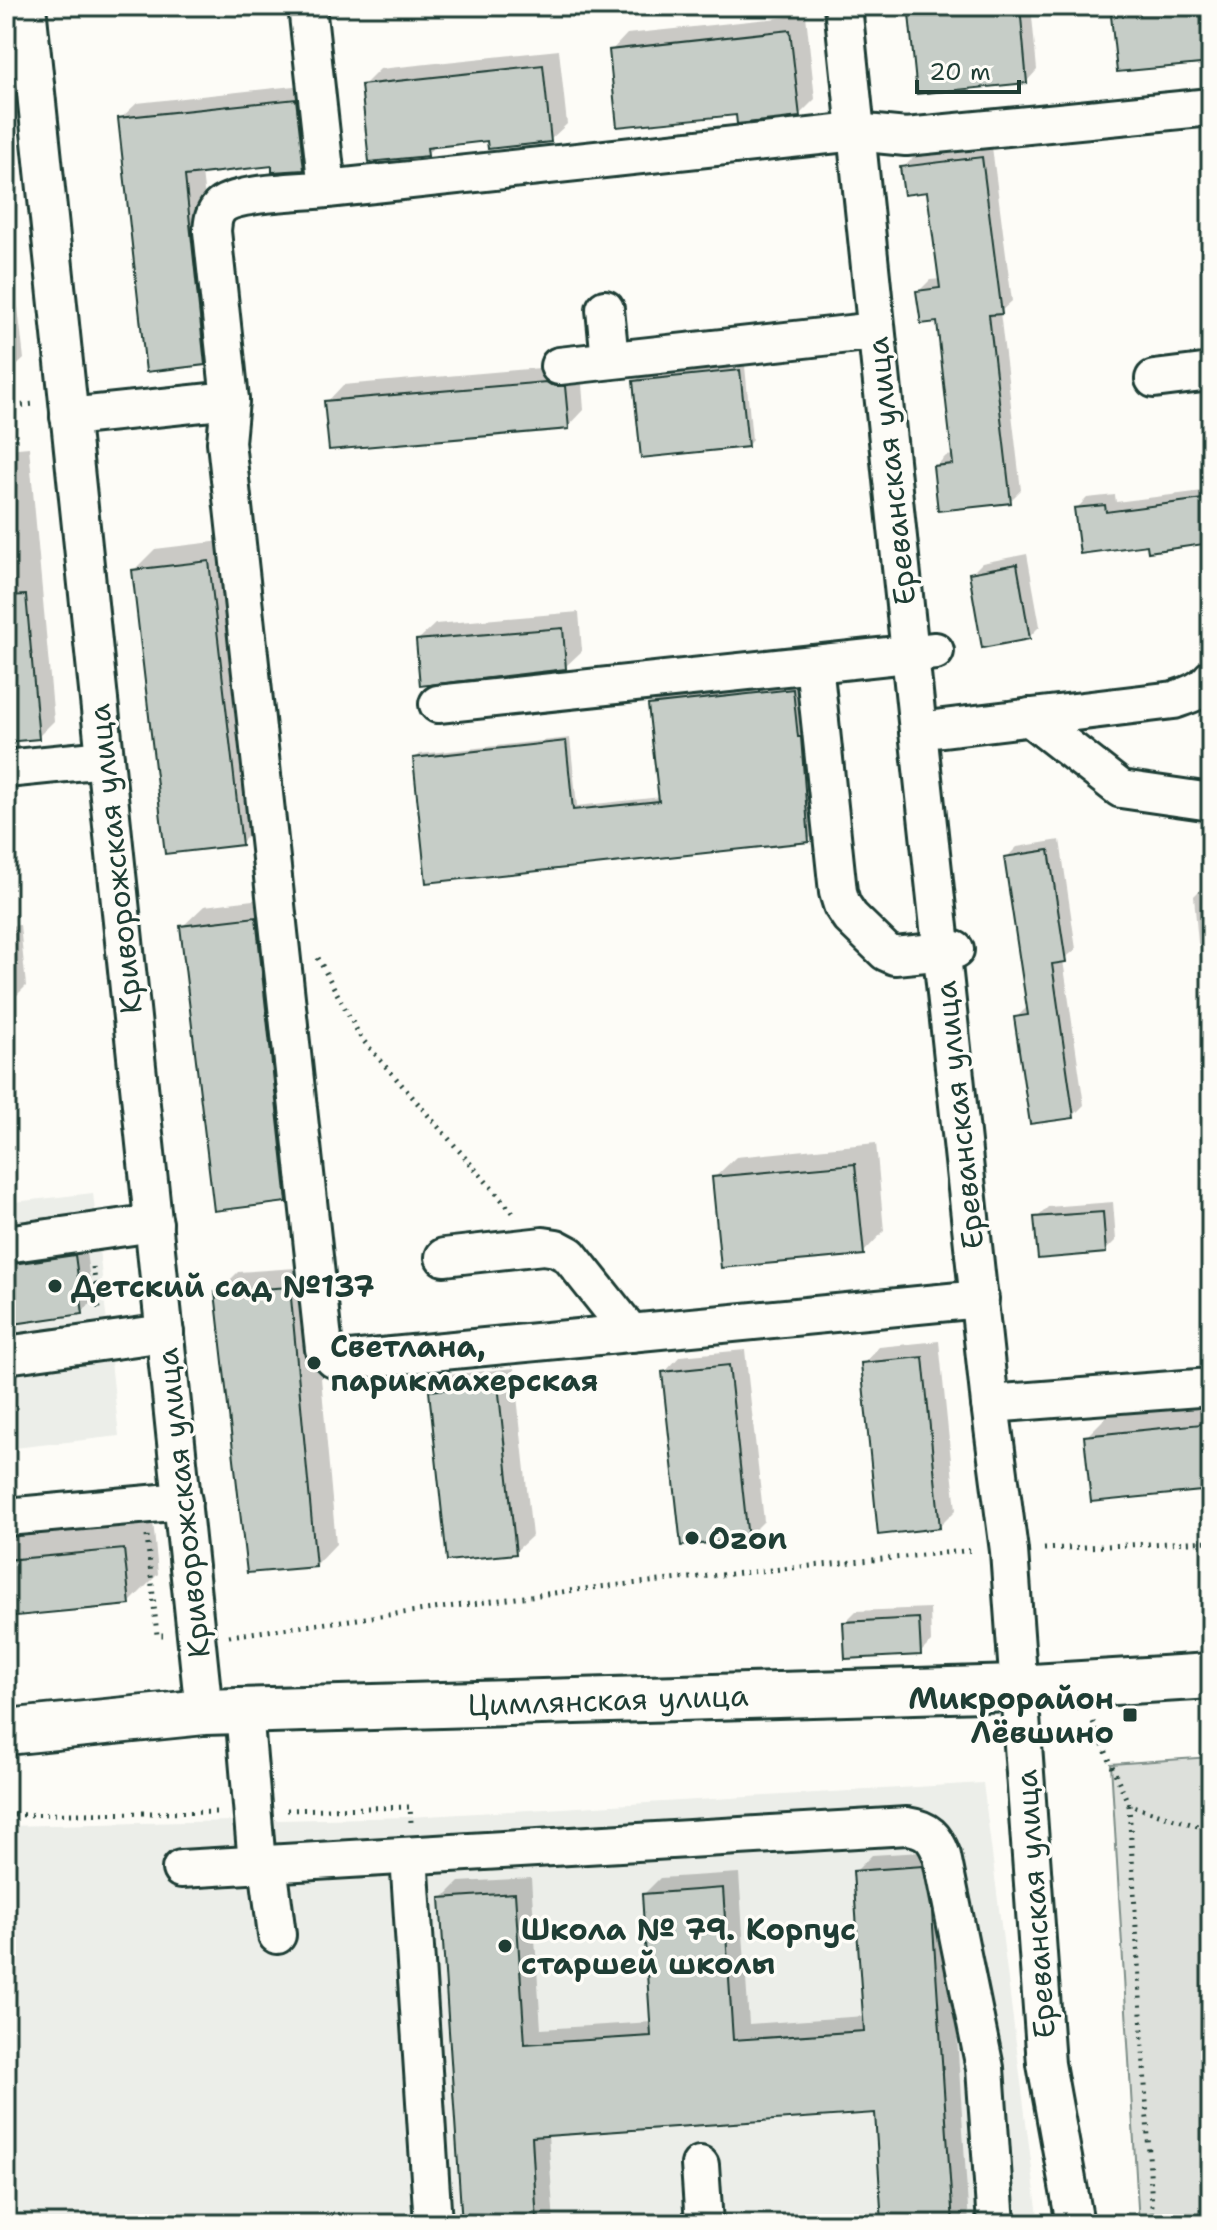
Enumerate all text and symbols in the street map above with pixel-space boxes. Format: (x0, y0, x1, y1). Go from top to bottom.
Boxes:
scale bar (917, 44, 1019, 94)
text: 20 m (929, 56, 991, 88)
street label: Ереванская улица (856, 334, 925, 607)
street label: Криворожская улица (78, 702, 152, 1016)
street label: Ереванская улица (924, 978, 993, 1251)
place label: Детский сад №137 (71, 1266, 374, 1307)
marker: Детский сад №137 (46, 1277, 64, 1295)
place label: Светлана, парикмахерская (330, 1326, 598, 1401)
street label: Криворожская улица (146, 1346, 220, 1660)
marker: Светлана, парикмахерская (305, 1354, 323, 1372)
place label: Ozon (708, 1518, 787, 1559)
marker: Ozon (683, 1529, 701, 1547)
street label: Цимлянская улица (467, 1675, 749, 1725)
place label: Микрорайон Лёвшино (908, 1678, 1114, 1753)
marker: Микрорайон Лёвшино (1121, 1706, 1139, 1724)
street label: Ереванская улица (1005, 1768, 1065, 2040)
place label: Школа № 79. Корпус старшей школы (521, 1909, 856, 1984)
marker: Школа № 79. Корпус старшей школы (496, 1937, 514, 1955)

